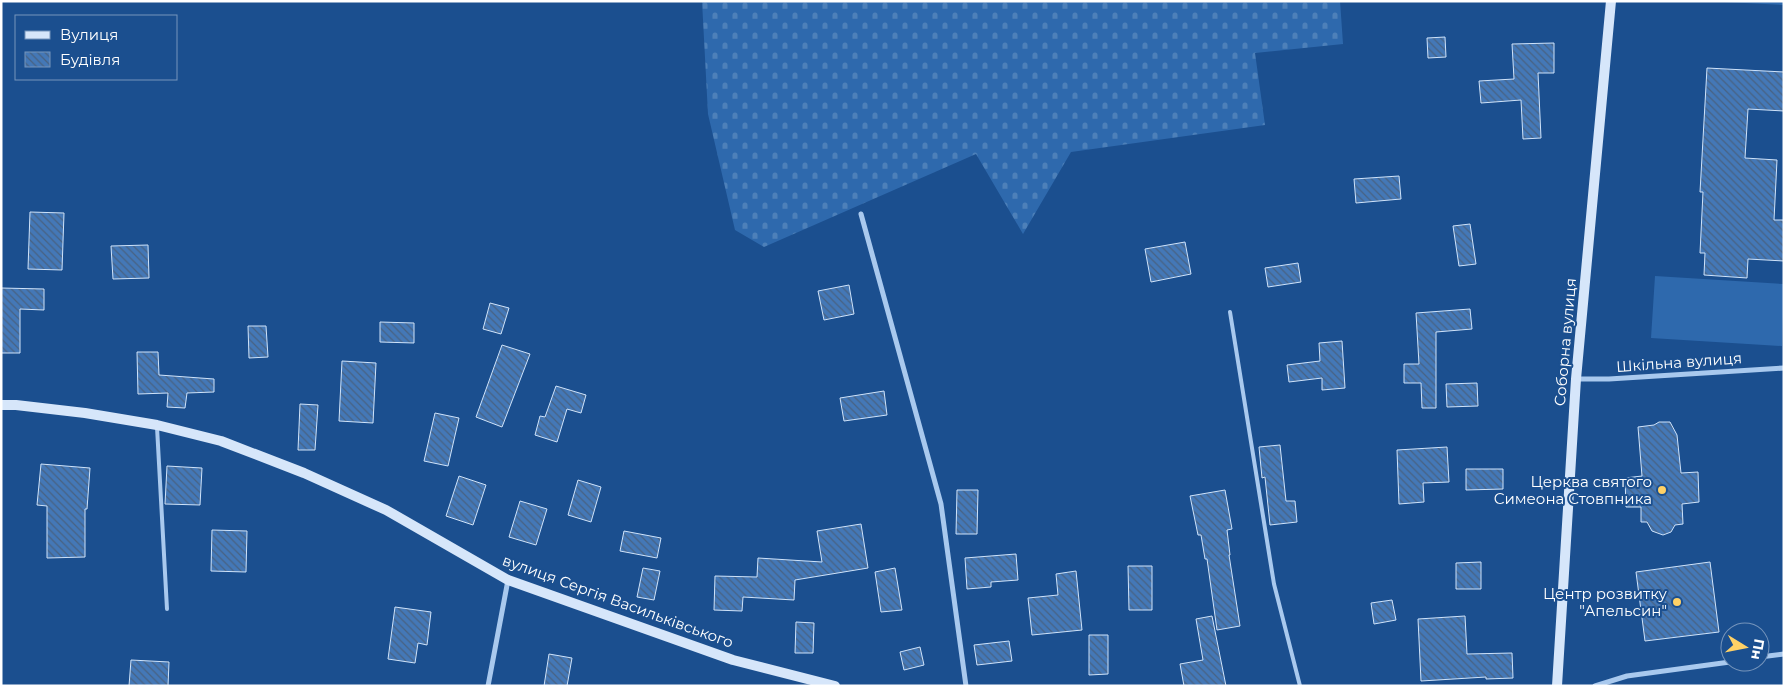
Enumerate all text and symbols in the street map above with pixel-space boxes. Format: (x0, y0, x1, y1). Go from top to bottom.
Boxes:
legend (15, 15, 178, 80)
text: Вулиця (60, 25, 118, 44)
text: Будівля (60, 50, 120, 69)
street label: Соборна вулиця (1550, 277, 1580, 407)
street label: Шкільна вулиця (1615, 348, 1743, 376)
place label: Церква святого Симеона Стовпника (1494, 472, 1652, 508)
marker: Церква святого Симеона Стовпника (1656, 484, 1668, 496)
street label: вулиця Сергія Васильківського (500, 550, 736, 652)
place label: Центр розвитку "Апельсин" (1543, 584, 1668, 620)
marker: Центр розвитку "Апельсин" (1671, 596, 1683, 608)
north arrow (1720, 622, 1770, 672)
text: Пн (1747, 637, 1768, 661)

